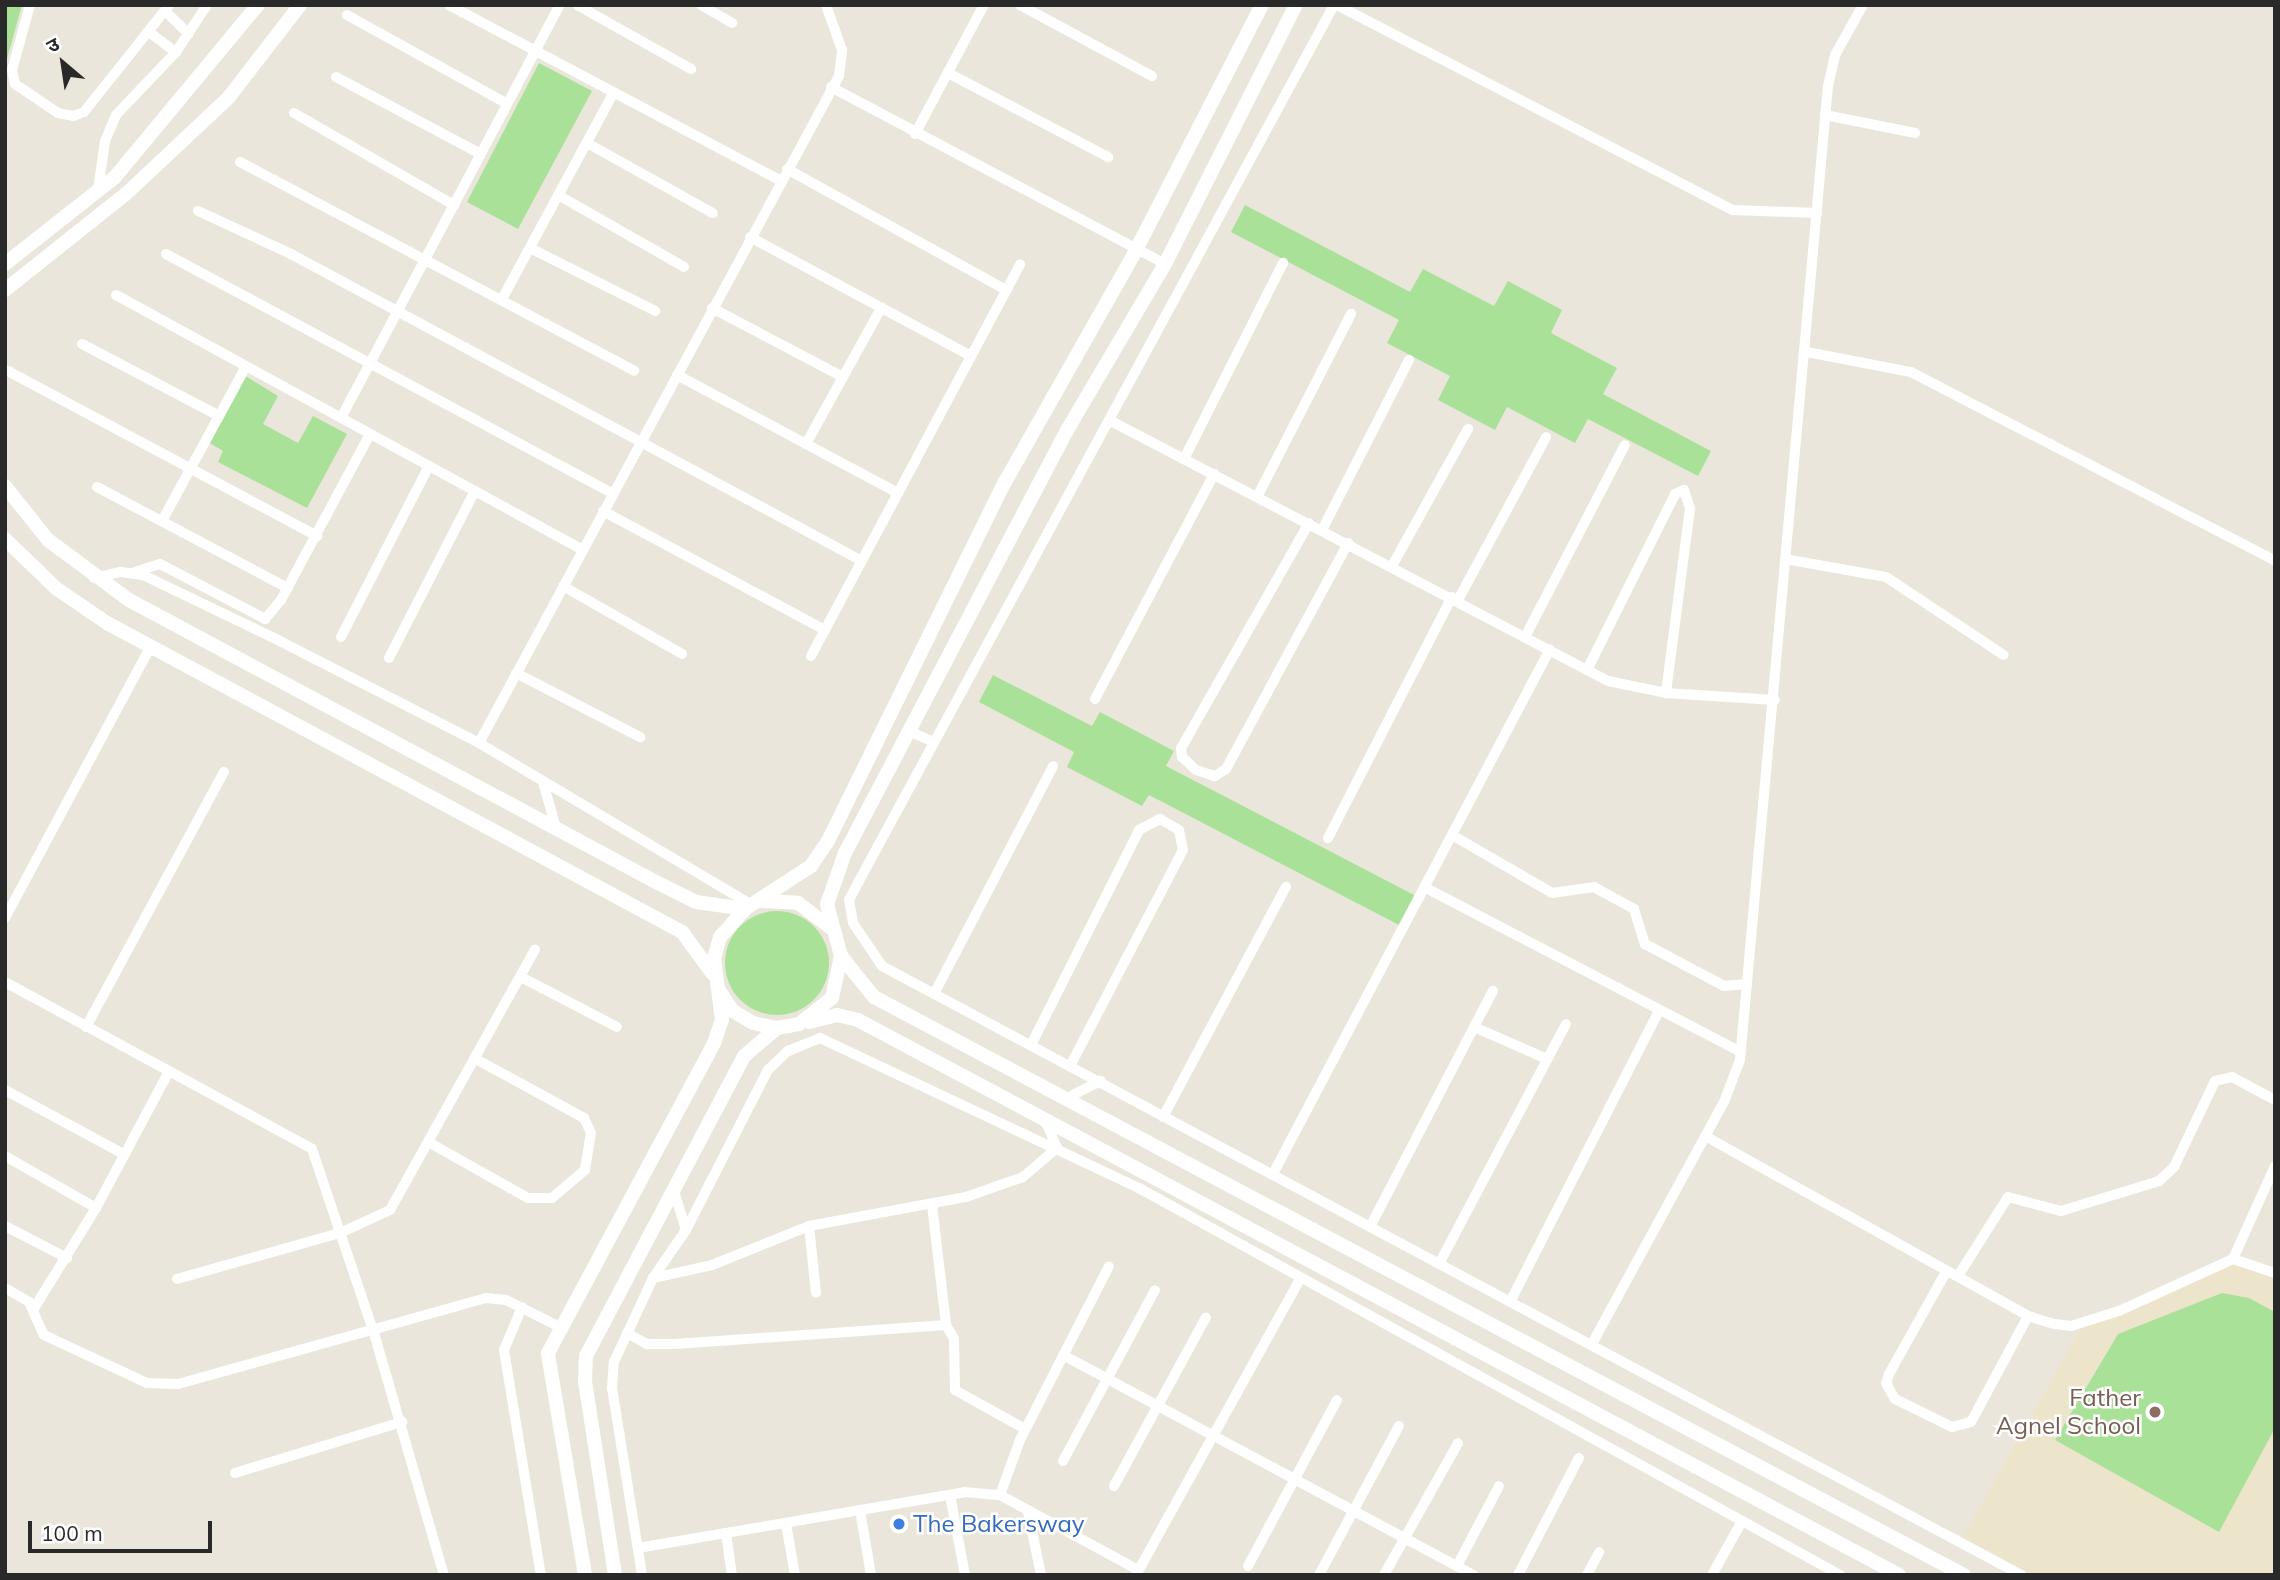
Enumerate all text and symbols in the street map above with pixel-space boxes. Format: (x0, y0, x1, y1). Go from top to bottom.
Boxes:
north arrow (28, 28, 98, 98)
text: उ (42, 31, 64, 58)
place label: Father Agnel School (1996, 1384, 2141, 1440)
marker: Father Agnel School (2147, 1404, 2163, 1420)
scale bar (32, 1506, 215, 1550)
place label: The Bakersway (913, 1510, 1085, 1538)
marker: The Bakersway (891, 1516, 907, 1532)
text: 100 m (41, 1520, 103, 1546)

